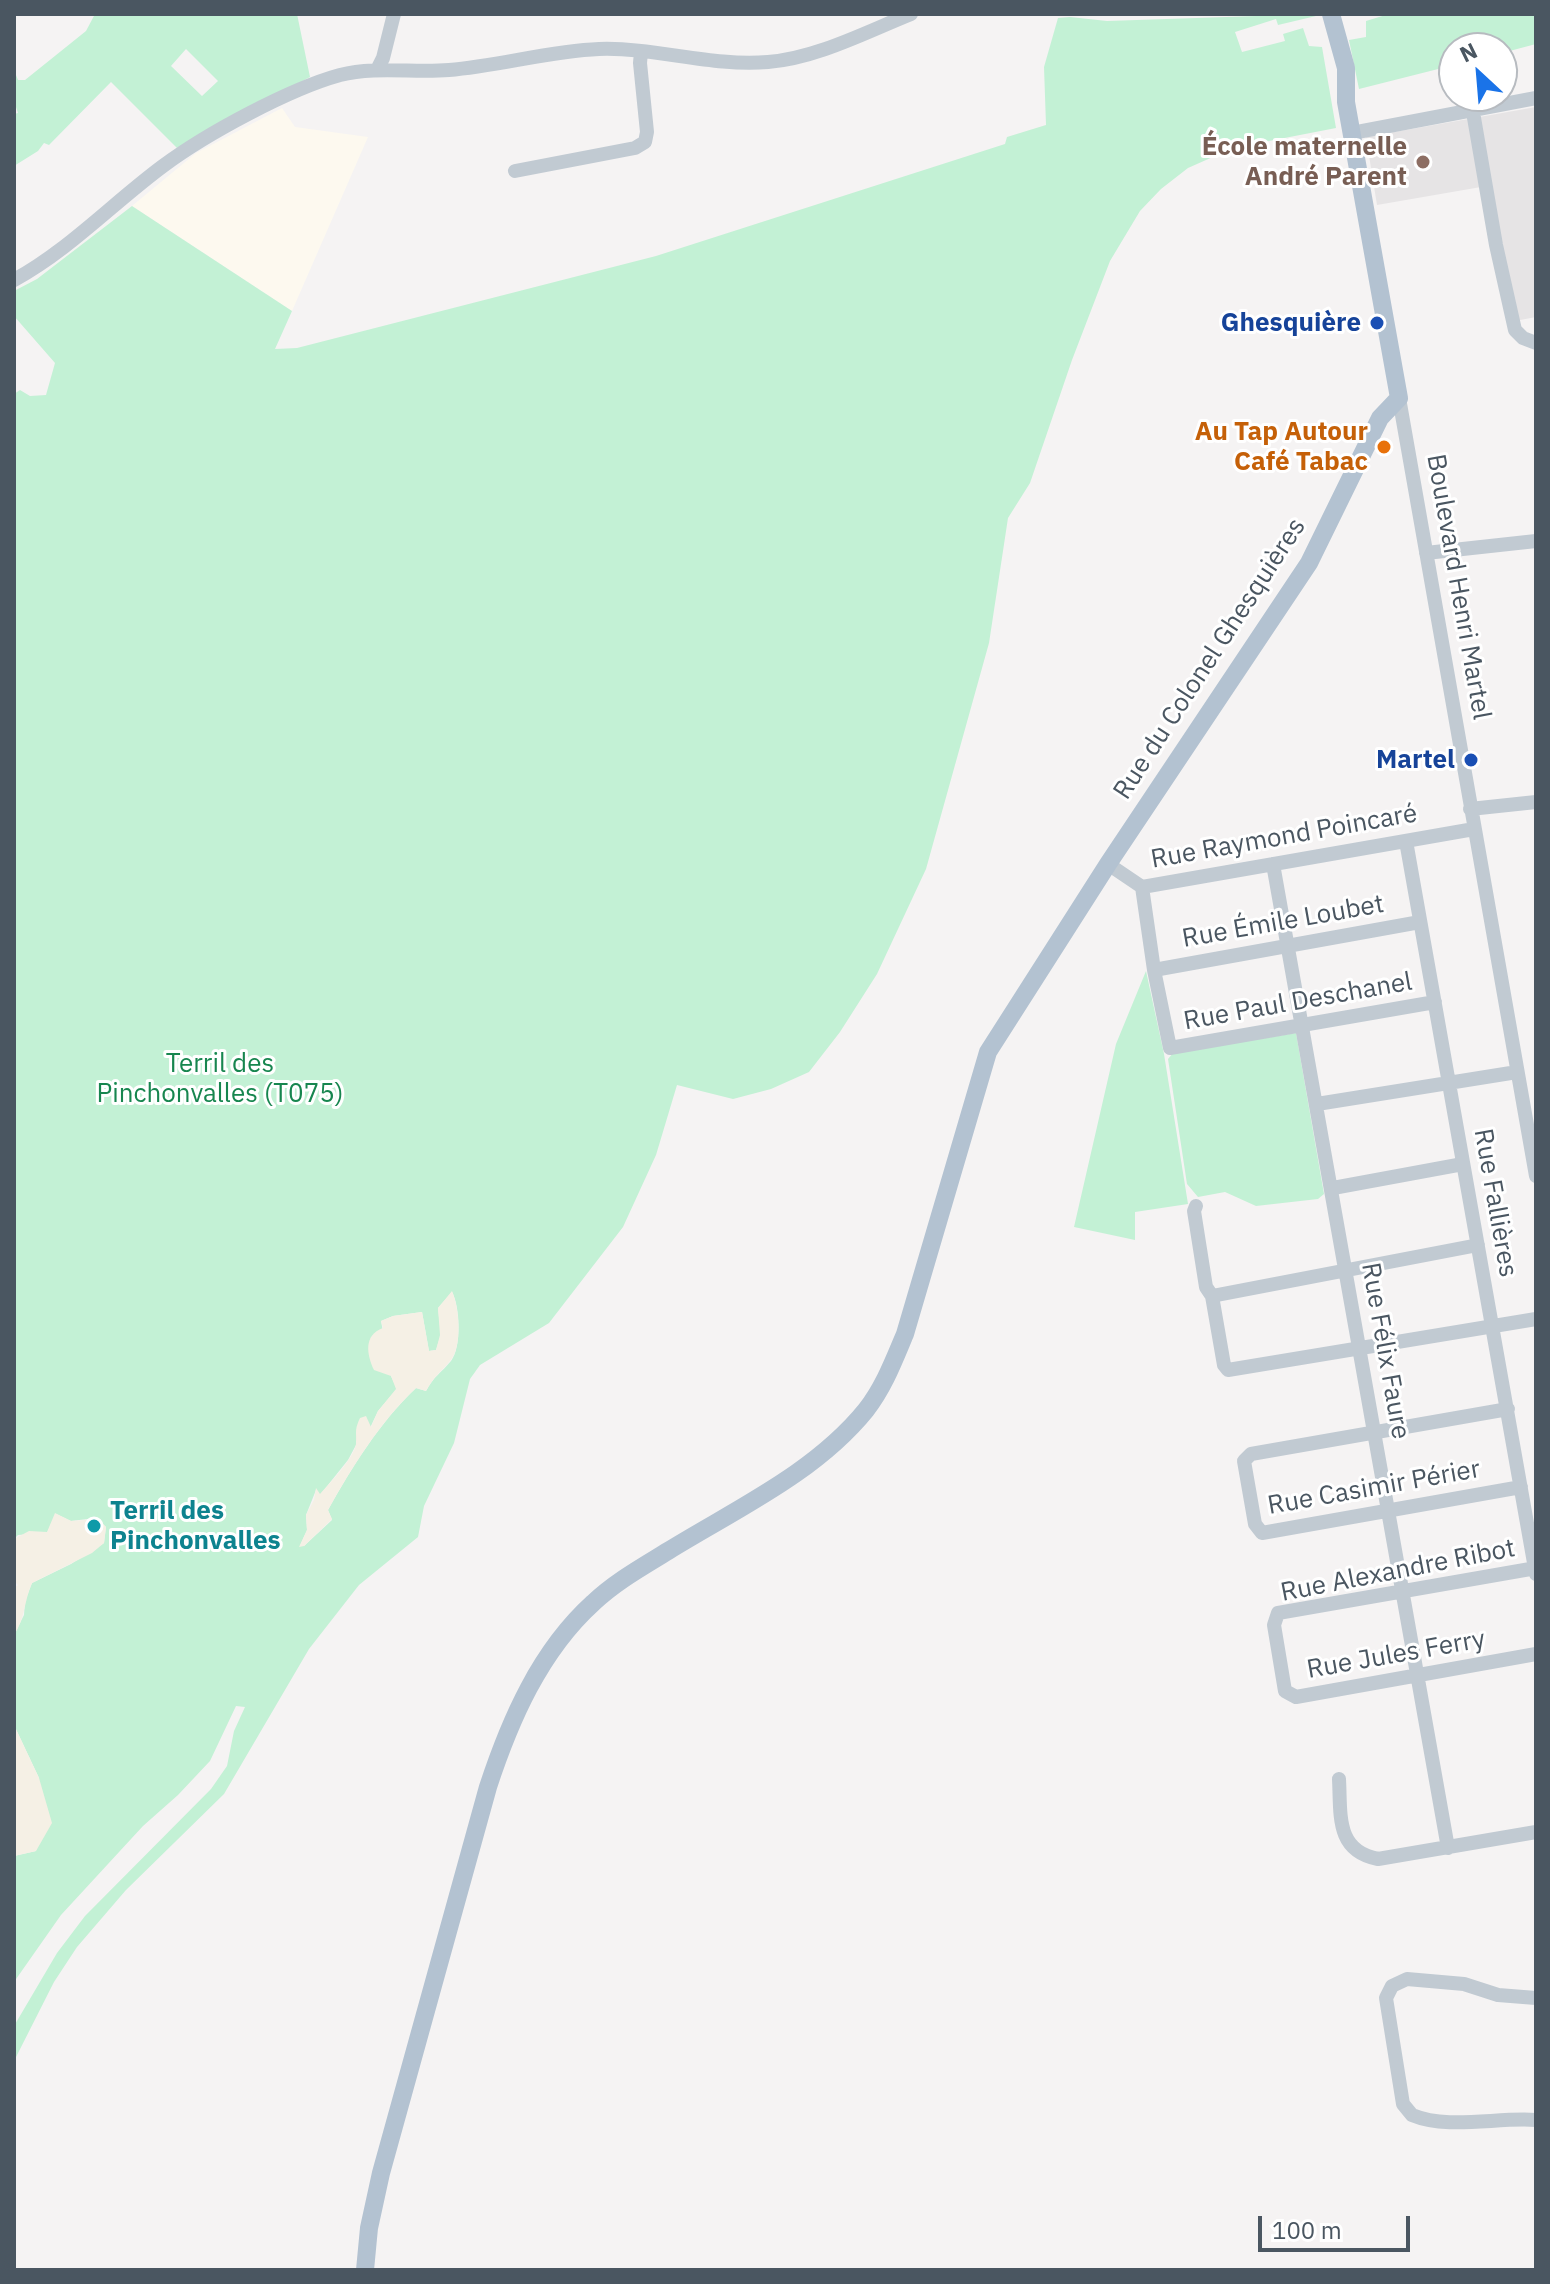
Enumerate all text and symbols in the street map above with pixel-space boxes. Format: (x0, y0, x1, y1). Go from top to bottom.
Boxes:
north arrow (1438, 32, 1518, 112)
text: N (1455, 35, 1482, 68)
place label: École maternelle André Parent (1202, 131, 1407, 192)
marker: École maternelle André Parent (1414, 153, 1432, 171)
place label: Ghesquière (1221, 307, 1361, 339)
marker: Ghesquière (1368, 314, 1386, 332)
place label: Au Tap Autour Café Tabac (1195, 416, 1368, 478)
marker: Au Tap Autour Café Tabac (1375, 438, 1393, 456)
street label: Boulevard Henri Martel (1419, 452, 1497, 722)
street label: Rue du Colonel Ghesquières (1107, 512, 1313, 806)
place label: Martel (1376, 744, 1455, 776)
marker: Martel (1462, 751, 1480, 769)
street label: Rue Raymond Poincaré (1148, 798, 1420, 876)
street label: Rue Émile Loubet (1180, 889, 1386, 955)
street label: Rue Paul Deschanel (1181, 967, 1415, 1037)
park label: Terril des Pinchonvalles (T075) (96, 1048, 344, 1110)
street label: Rue Fallières (1467, 1126, 1523, 1280)
street label: Rue Félix Faure (1354, 1260, 1416, 1442)
street label: Rue Casimir Périer (1265, 1454, 1483, 1522)
place label: Terril des Pinchonvalles (110, 1495, 281, 1556)
marker: Terril des Pinchonvalles (85, 1517, 103, 1535)
street label: Rue Alexandre Ribot (1278, 1533, 1518, 1609)
street label: Rue Jules Ferry (1304, 1624, 1488, 1686)
scale bar (1262, 2200, 1414, 2250)
text: 100 m (1272, 2214, 1342, 2246)

